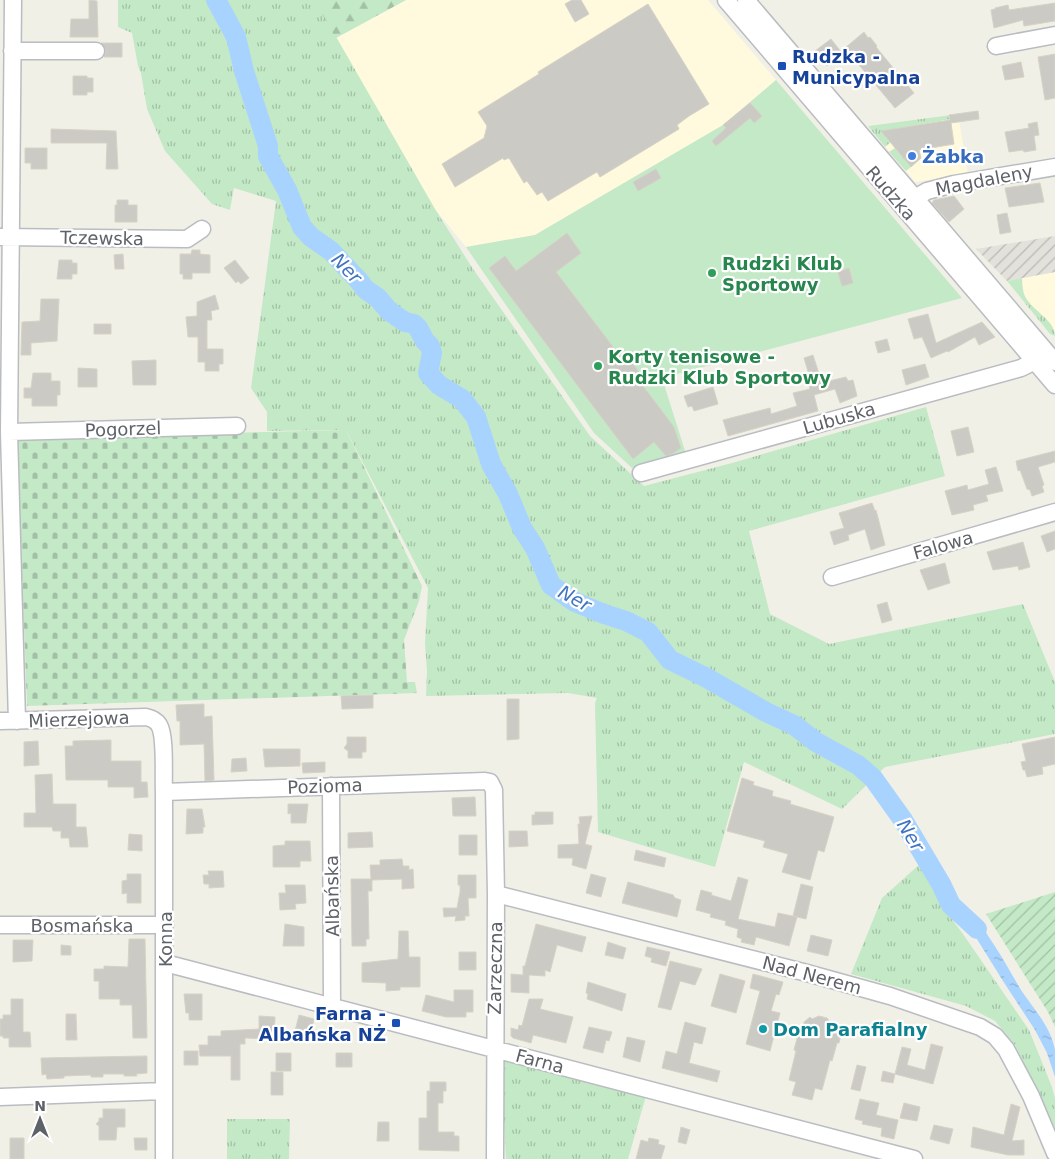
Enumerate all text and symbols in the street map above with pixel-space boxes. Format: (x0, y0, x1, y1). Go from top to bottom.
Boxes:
place label: Rudzka - Municypalna (792, 46, 920, 88)
marker: Rudzka - Municypalna (776, 60, 788, 72)
place label: Żabka (922, 146, 984, 167)
marker: Żabka (906, 150, 918, 162)
street label: Magdaleny (934, 160, 1035, 200)
street label: Rudzka (862, 162, 920, 224)
street label: Tczewska (59, 227, 144, 249)
water label: Ner (327, 248, 367, 289)
place label: Rudzki Klub Sportowy (722, 253, 842, 295)
marker: Rudzki Klub Sportowy (706, 267, 718, 279)
place label: Korty tenisowe - Rudzki Klub Sportowy (608, 346, 831, 388)
marker: Korty tenisowe - Rudzki Klub Sportowy (592, 360, 604, 372)
street label: Lubuska (800, 398, 878, 438)
street label: Pogorzel (84, 417, 162, 441)
street label: Falowa (911, 526, 975, 564)
water label: Ner (555, 580, 596, 616)
street label: Mierzejowa (28, 707, 130, 731)
street label: Pozioma (287, 774, 363, 798)
water label: Ner (893, 815, 930, 856)
street label: Albańska (321, 855, 343, 937)
street label: Konna (155, 911, 176, 967)
street label: Bosmańska (30, 915, 134, 936)
street label: Zarzeczna (484, 921, 506, 1015)
street label: Nad Nerem (760, 952, 864, 998)
place label: Farna - Albańska NŻ (259, 1003, 386, 1045)
marker: Farna - Albańska NŻ (390, 1017, 402, 1029)
place label: Dom Parafialny (773, 1019, 928, 1040)
marker: Dom Parafialny (757, 1023, 769, 1035)
street label: Farna (513, 1044, 567, 1078)
north arrow (15, 1094, 65, 1144)
text: N (34, 1098, 46, 1114)

